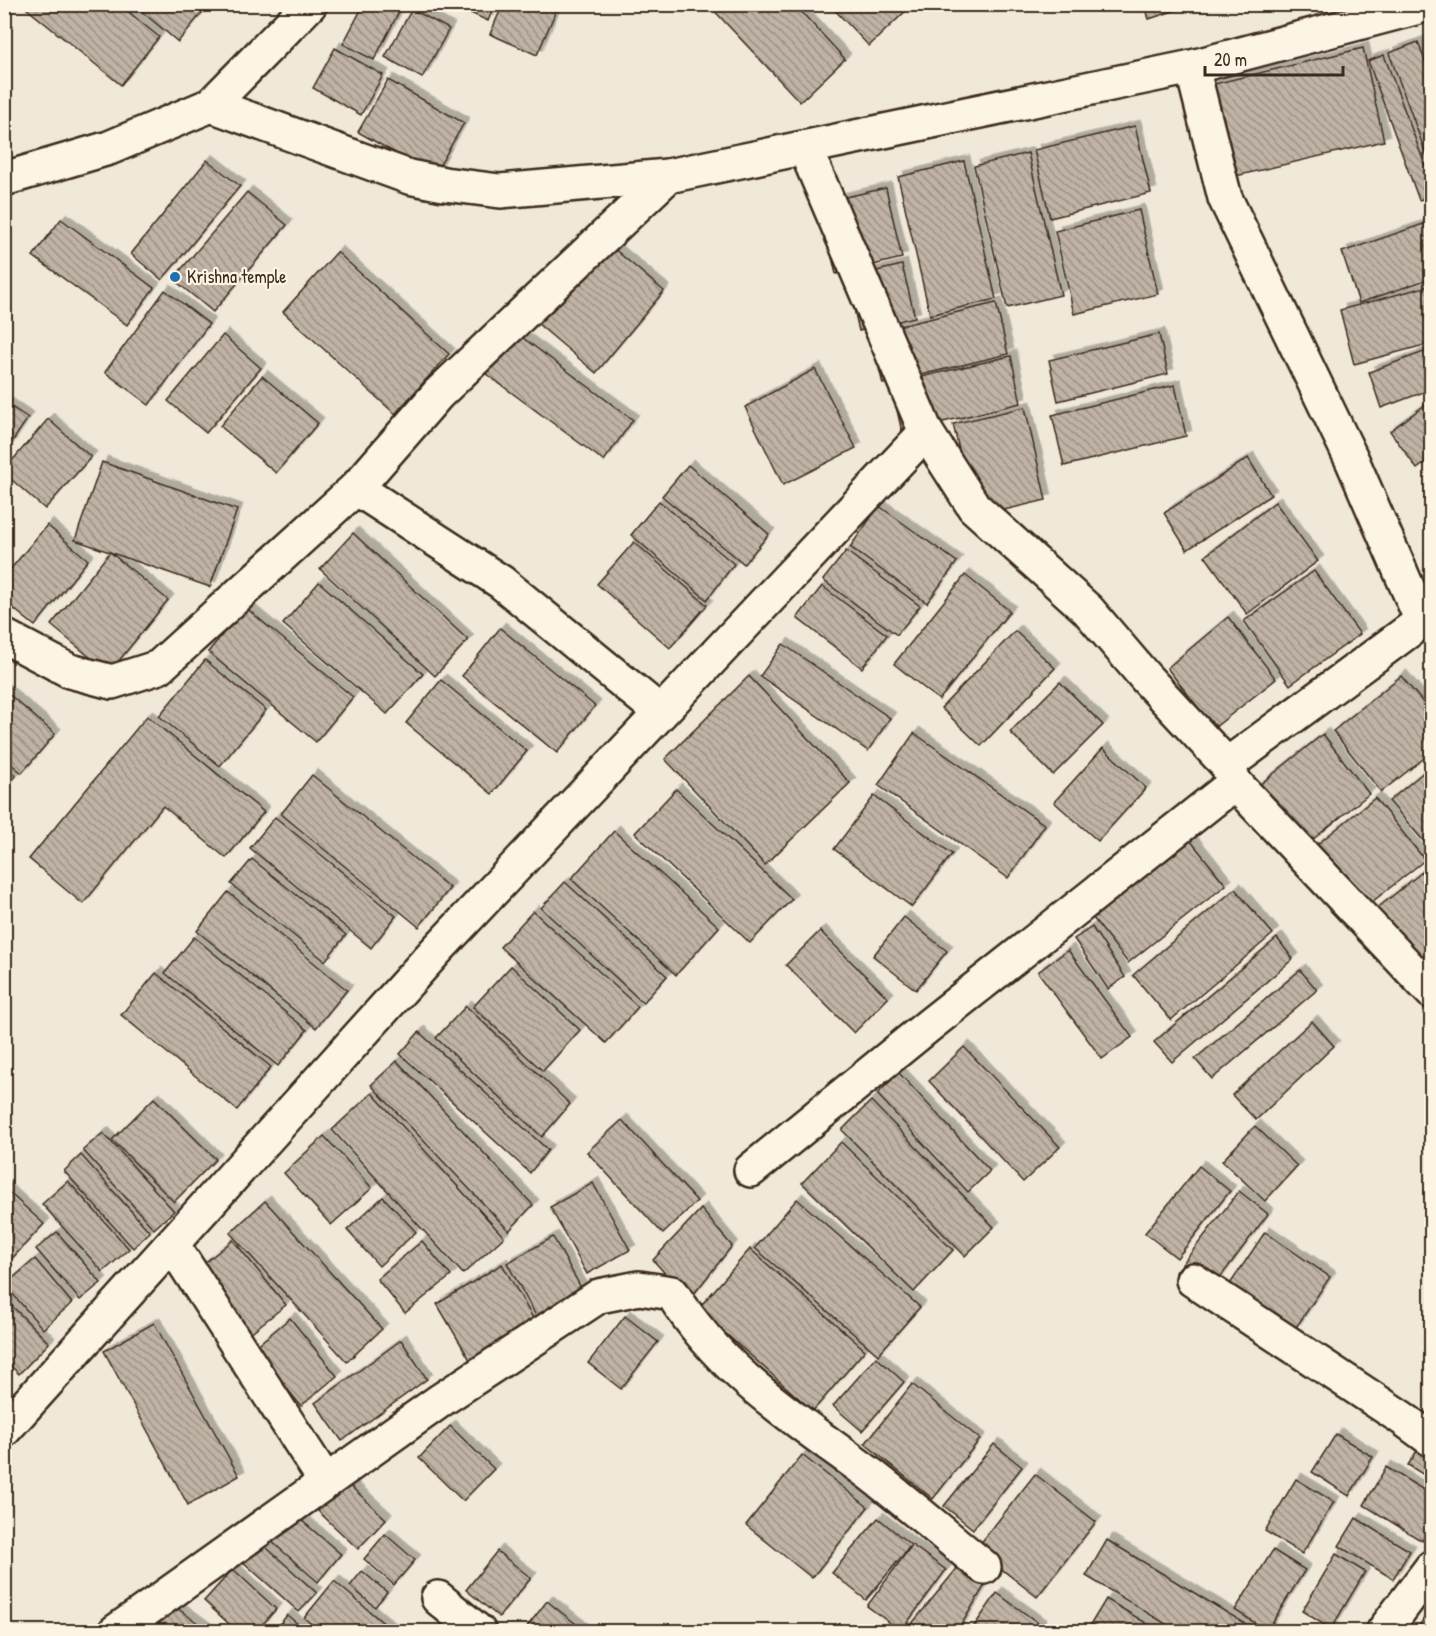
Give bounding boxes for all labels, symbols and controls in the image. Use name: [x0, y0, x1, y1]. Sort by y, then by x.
scale bar: [1205, 39, 1343, 77]
text: 20 m: [1214, 47, 1247, 72]
place label: Krishna temple: [187, 264, 286, 289]
marker: Krishna temple: [168, 270, 182, 284]

